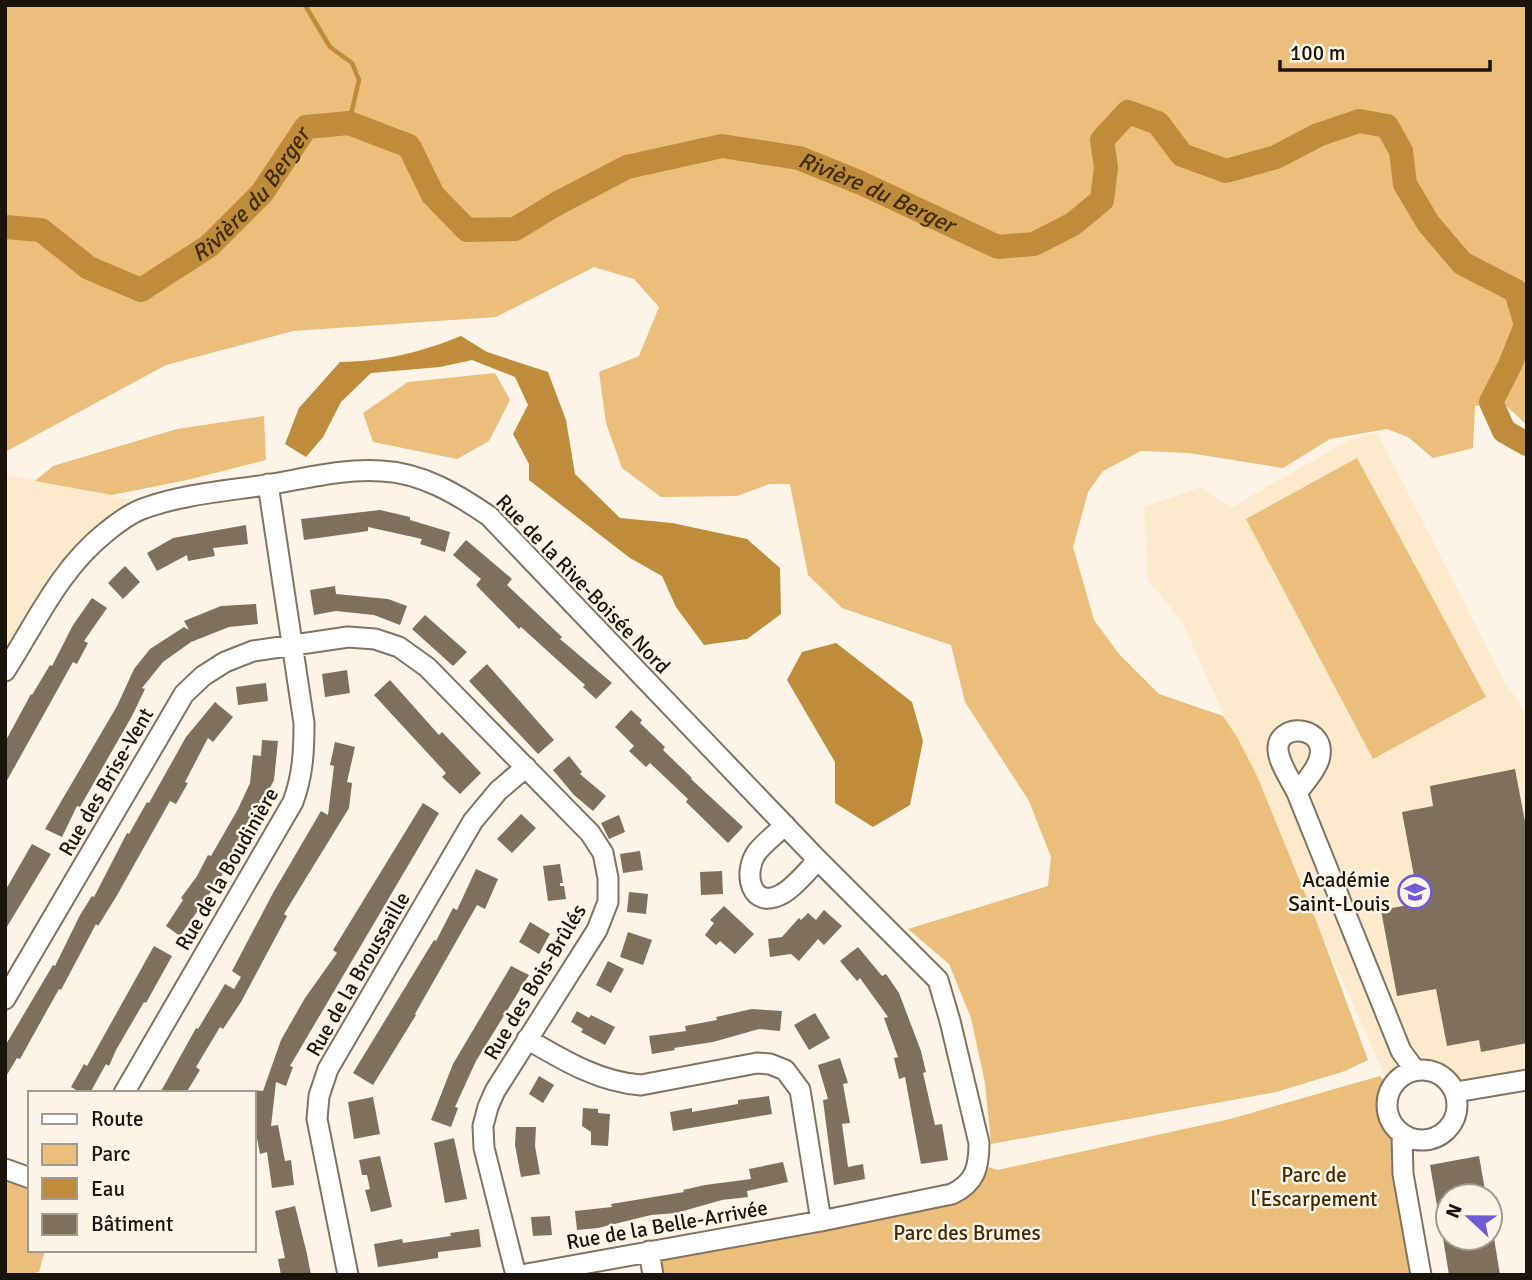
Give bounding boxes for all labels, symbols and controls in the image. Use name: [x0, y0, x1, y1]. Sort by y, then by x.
scale bar: [1280, 28, 1490, 72]
text: 100 m: [1290, 40, 1345, 66]
water label: Rivière du Berger: [186, 120, 318, 268]
water label: Rivière du Berger: [794, 145, 963, 241]
street label: Rue de la Rive-Boisée Nord: [490, 489, 676, 679]
street label: Rue des Brise-Vent: [53, 703, 159, 861]
street label: Rue de la Boudinière: [170, 783, 284, 955]
place label: Académie Saint-Louis: [1288, 867, 1390, 917]
school or university icon: Académie Saint-Louis: [1396, 873, 1434, 911]
street label: Rue de la Broussaille: [300, 887, 416, 1061]
street label: Rue des Bois-Brûlés: [478, 899, 592, 1065]
legend: [28, 1091, 256, 1252]
text: Route: [91, 1106, 143, 1132]
text: Parc: [91, 1141, 130, 1167]
park label: Parc de l'Escarpement: [1251, 1162, 1377, 1212]
text: Eau: [91, 1176, 125, 1202]
north arrow: [1434, 1182, 1504, 1252]
street label: Rue de la Belle-Arrivée: [564, 1194, 770, 1256]
text: N: [1441, 1200, 1468, 1222]
text: Bâtiment: [91, 1211, 173, 1237]
park label: Parc des Brumes: [893, 1220, 1041, 1246]

